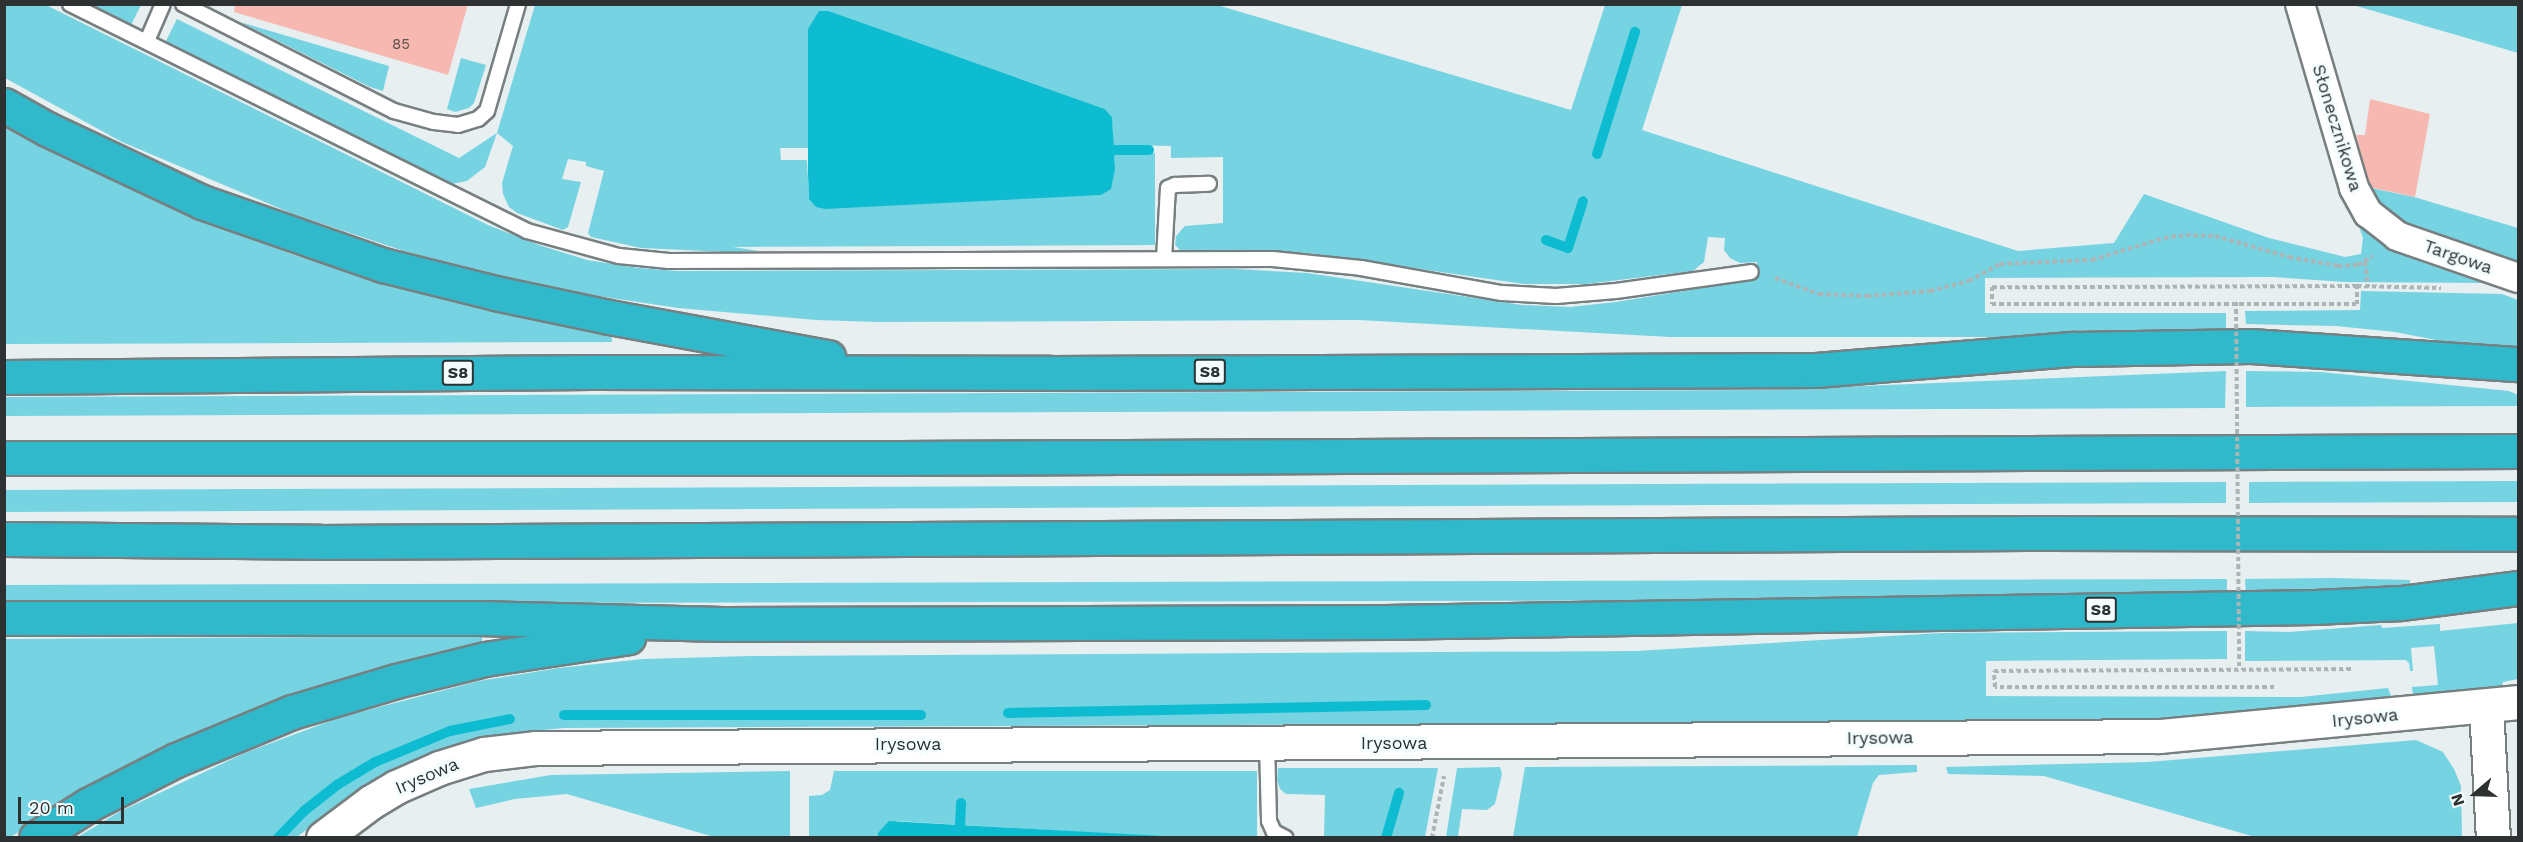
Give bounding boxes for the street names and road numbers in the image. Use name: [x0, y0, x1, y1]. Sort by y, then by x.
street label: Słonecznikowa: [2307, 62, 2367, 194]
street label: Targowa: [2421, 235, 2495, 279]
road number: S8: [1194, 359, 1226, 385]
road number: S8: [442, 360, 474, 386]
road number: S8: [2084, 597, 2118, 623]
street label: Irysowa: [2331, 704, 2399, 732]
street label: Irysowa: [1846, 727, 1914, 749]
street label: Irysowa: [1361, 732, 1427, 754]
street label: Irysowa: [875, 733, 941, 755]
street label: Irysowa: [392, 753, 462, 799]

